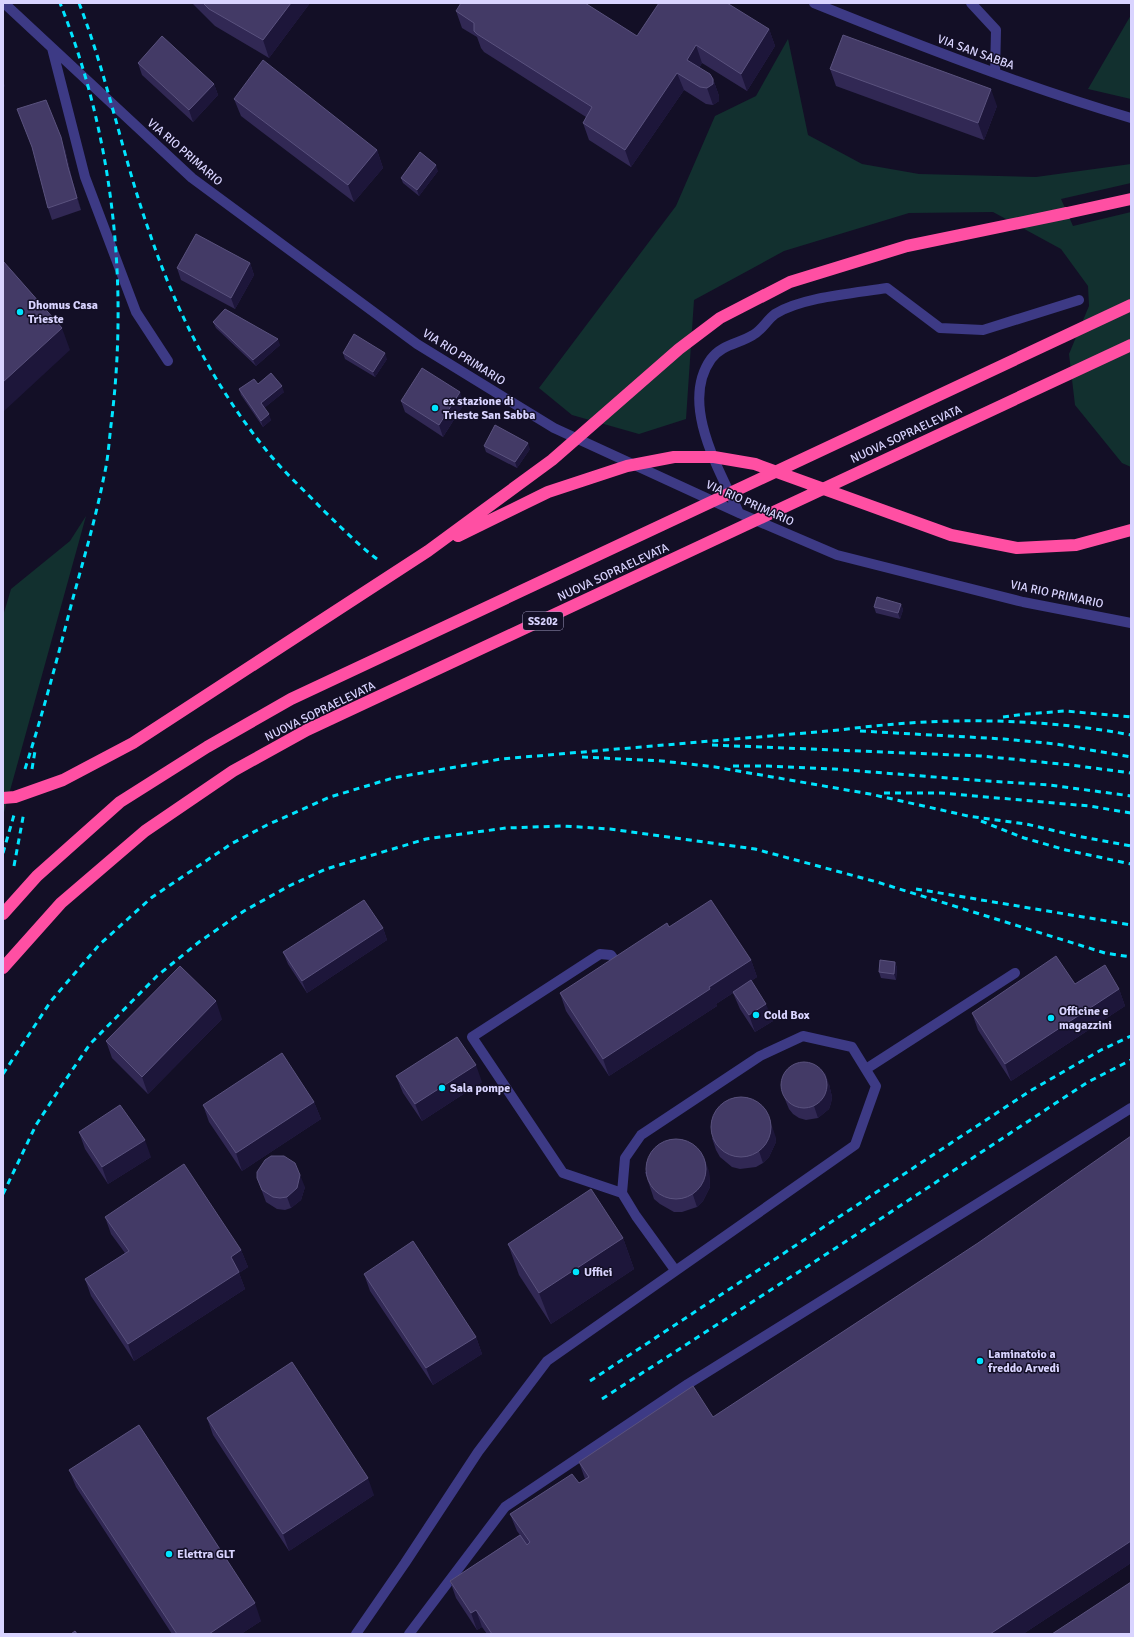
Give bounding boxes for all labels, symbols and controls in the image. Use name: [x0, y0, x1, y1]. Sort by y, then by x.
street label: VIA SAN SABBA: [935, 32, 1017, 74]
street label: VIA RIO PRIMARIO: [144, 116, 225, 189]
place label: Dhomus Casa Trieste: [28, 298, 98, 327]
marker: Dhomus Casa Trieste: [15, 307, 25, 317]
street label: VIA RIO PRIMARIO: [420, 326, 508, 389]
place label: ex stazione di Trieste San Sabba: [443, 394, 535, 423]
street label: NUOVA SOPRAELEVATA: [848, 402, 965, 467]
marker: ex stazione di Trieste San Sabba: [430, 403, 440, 413]
street label: VIA RIO PRIMARIO: [703, 477, 796, 530]
street label: NUOVA SOPRAELEVATA: [555, 540, 672, 605]
street label: VIA RIO PRIMARIO: [1009, 577, 1105, 612]
road number: SS202: [523, 612, 563, 630]
street label: NUOVA SOPRAELEVATA: [263, 678, 379, 745]
place label: Officine e magazzini: [1059, 1004, 1112, 1033]
place label: Cold Box: [764, 1008, 810, 1023]
marker: Cold Box: [751, 1010, 761, 1020]
marker: Officine e magazzini: [1046, 1013, 1056, 1023]
place label: Sala pompe: [450, 1081, 510, 1096]
marker: Sala pompe: [437, 1083, 447, 1093]
place label: Uffici: [584, 1265, 612, 1280]
marker: Uffici: [571, 1267, 581, 1277]
place label: Laminatoio a freddo Arvedi: [987, 1347, 1060, 1376]
marker: Laminatoio a freddo Arvedi: [975, 1356, 985, 1366]
place label: Elettra GLT: [177, 1547, 236, 1562]
marker: Elettra GLT: [164, 1549, 174, 1559]

